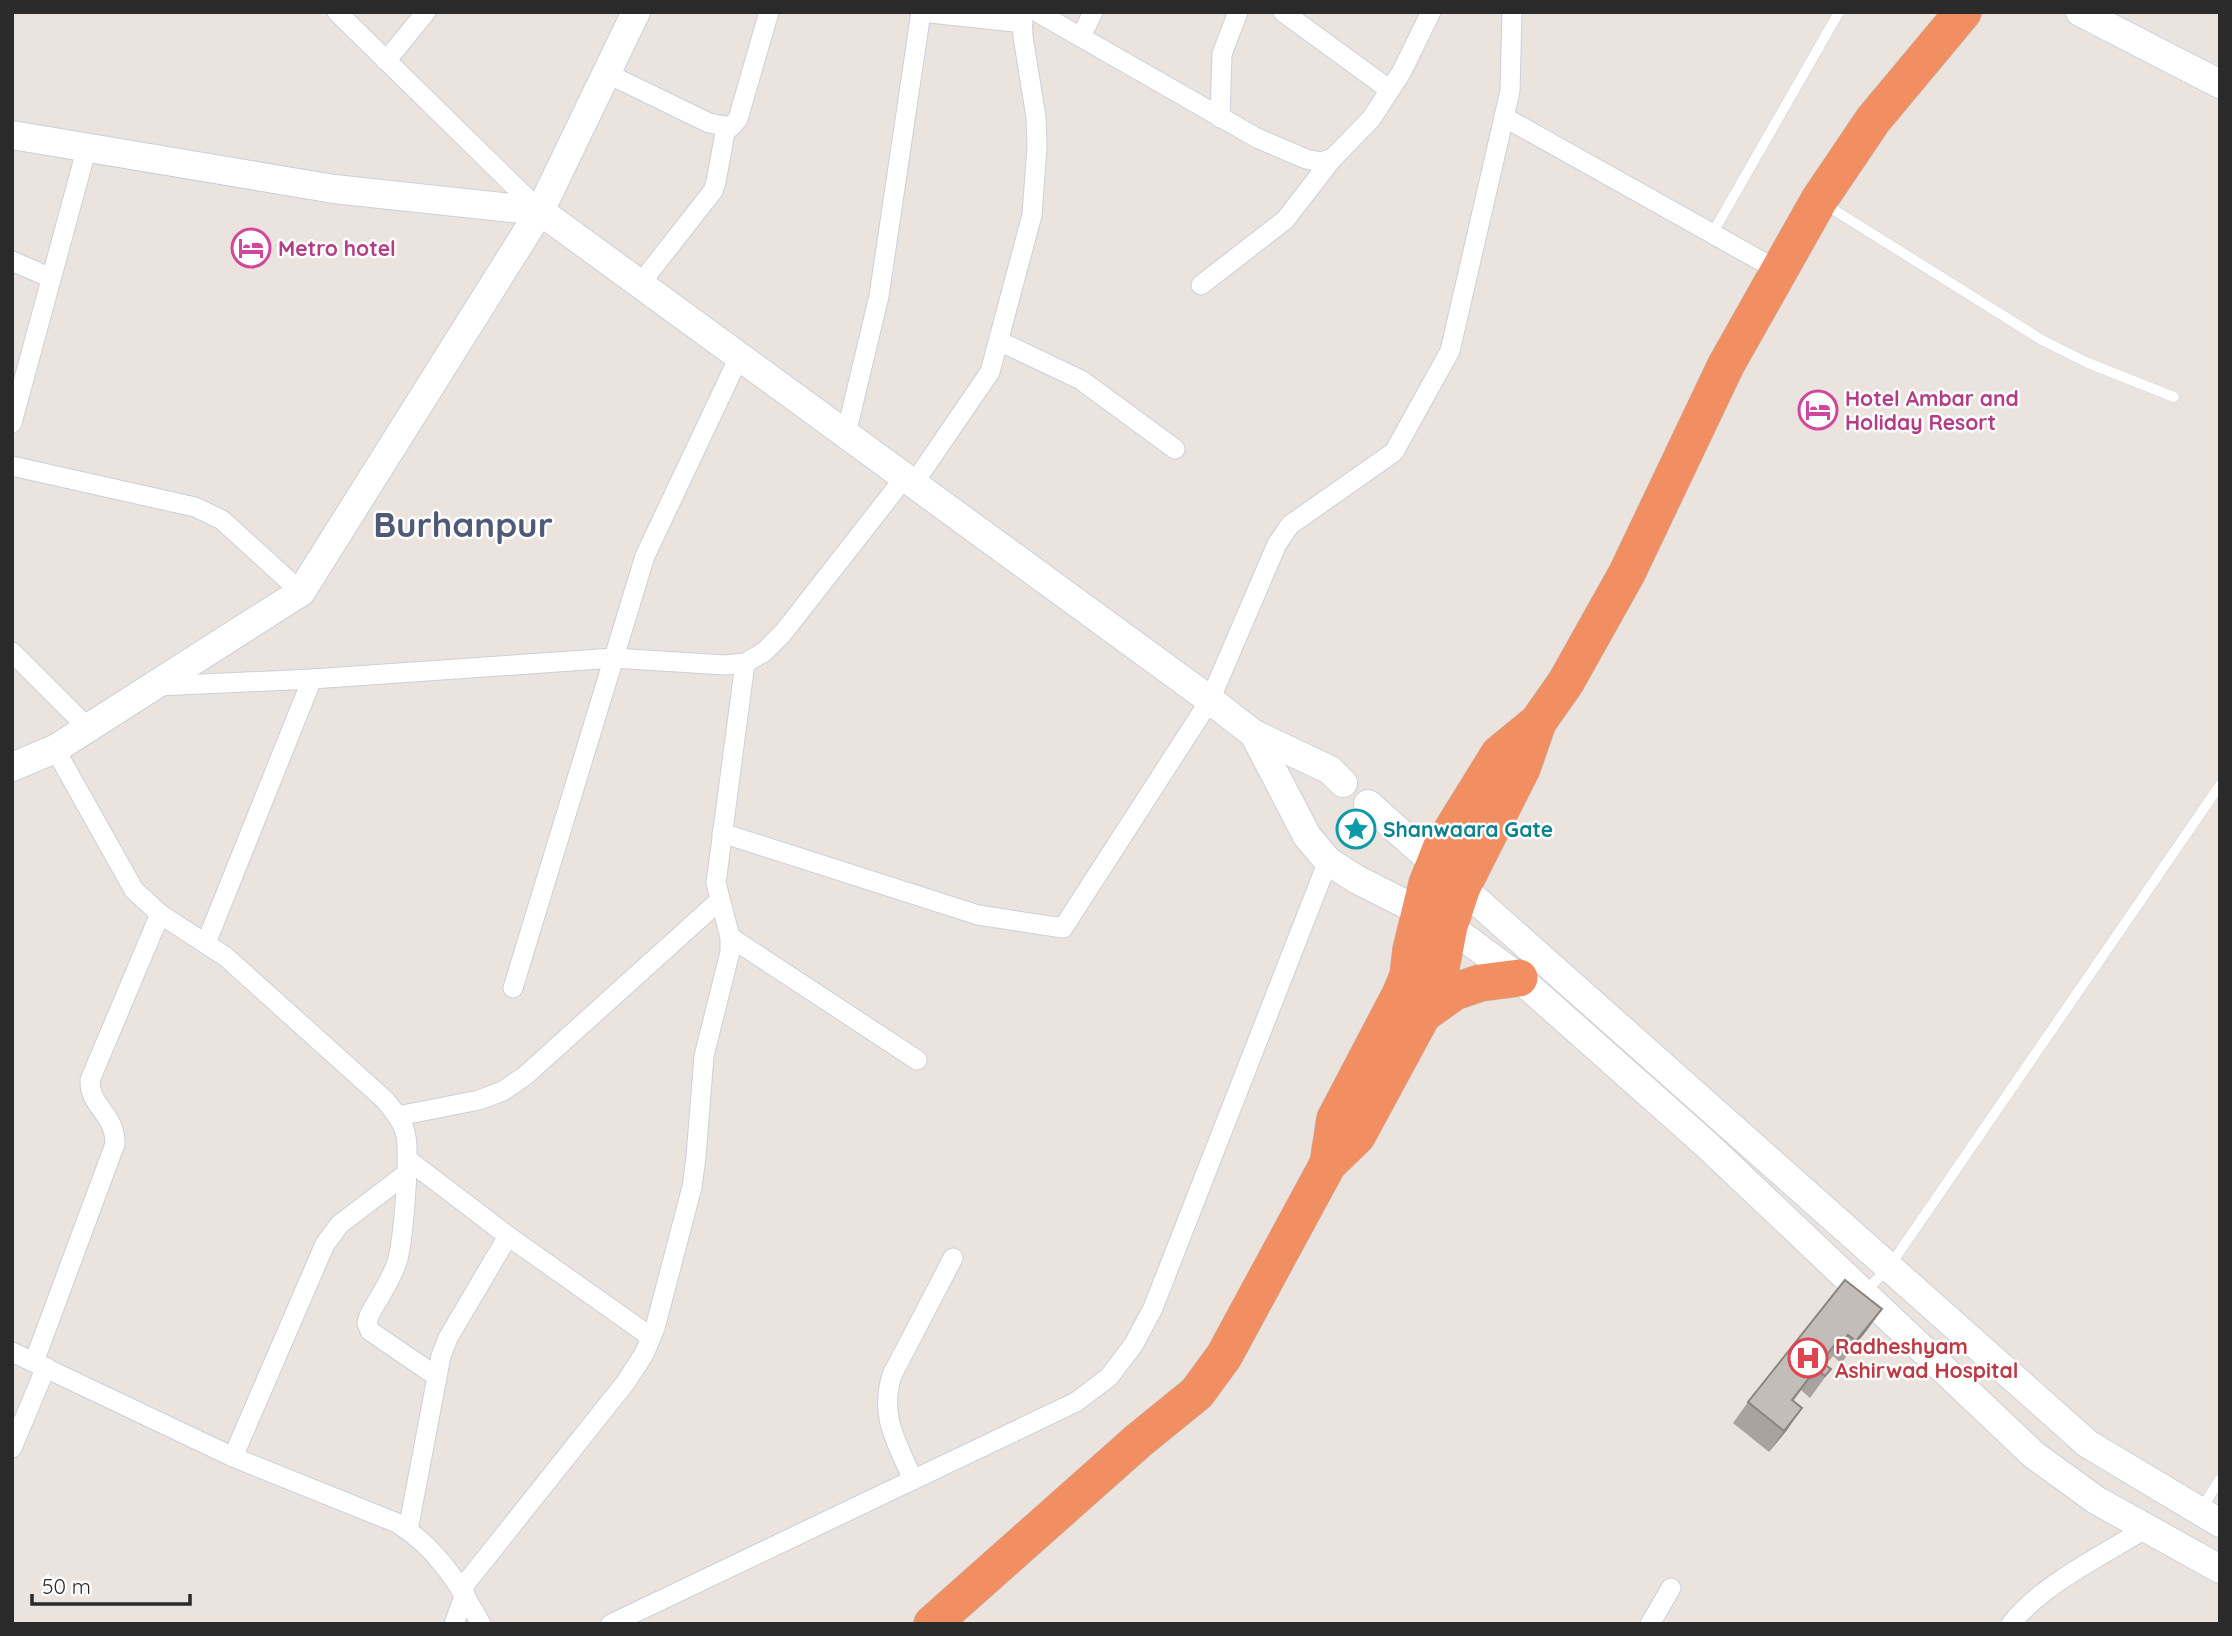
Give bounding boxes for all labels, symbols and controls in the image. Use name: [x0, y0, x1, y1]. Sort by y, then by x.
hotel icon: Metro hotel: [230, 227, 272, 269]
place label: Metro hotel: [278, 235, 396, 261]
place label: Hotel Ambar and Holiday Resort: [1845, 385, 2019, 435]
hotel icon: Hotel Ambar and Holiday Resort: [1797, 389, 1839, 431]
district label: Burhanpur: [373, 502, 553, 546]
place icon: Shanwaara Gate: [1335, 808, 1377, 850]
place label: Shanwaara Gate: [1383, 816, 1553, 842]
place label: Radheshyam Ashirwad Hospital: [1835, 1333, 2018, 1383]
hospital icon: Radheshyam Ashirwad Hospital: [1787, 1337, 1829, 1379]
scale bar: [32, 1562, 189, 1606]
text: 50 m: [42, 1573, 91, 1599]

